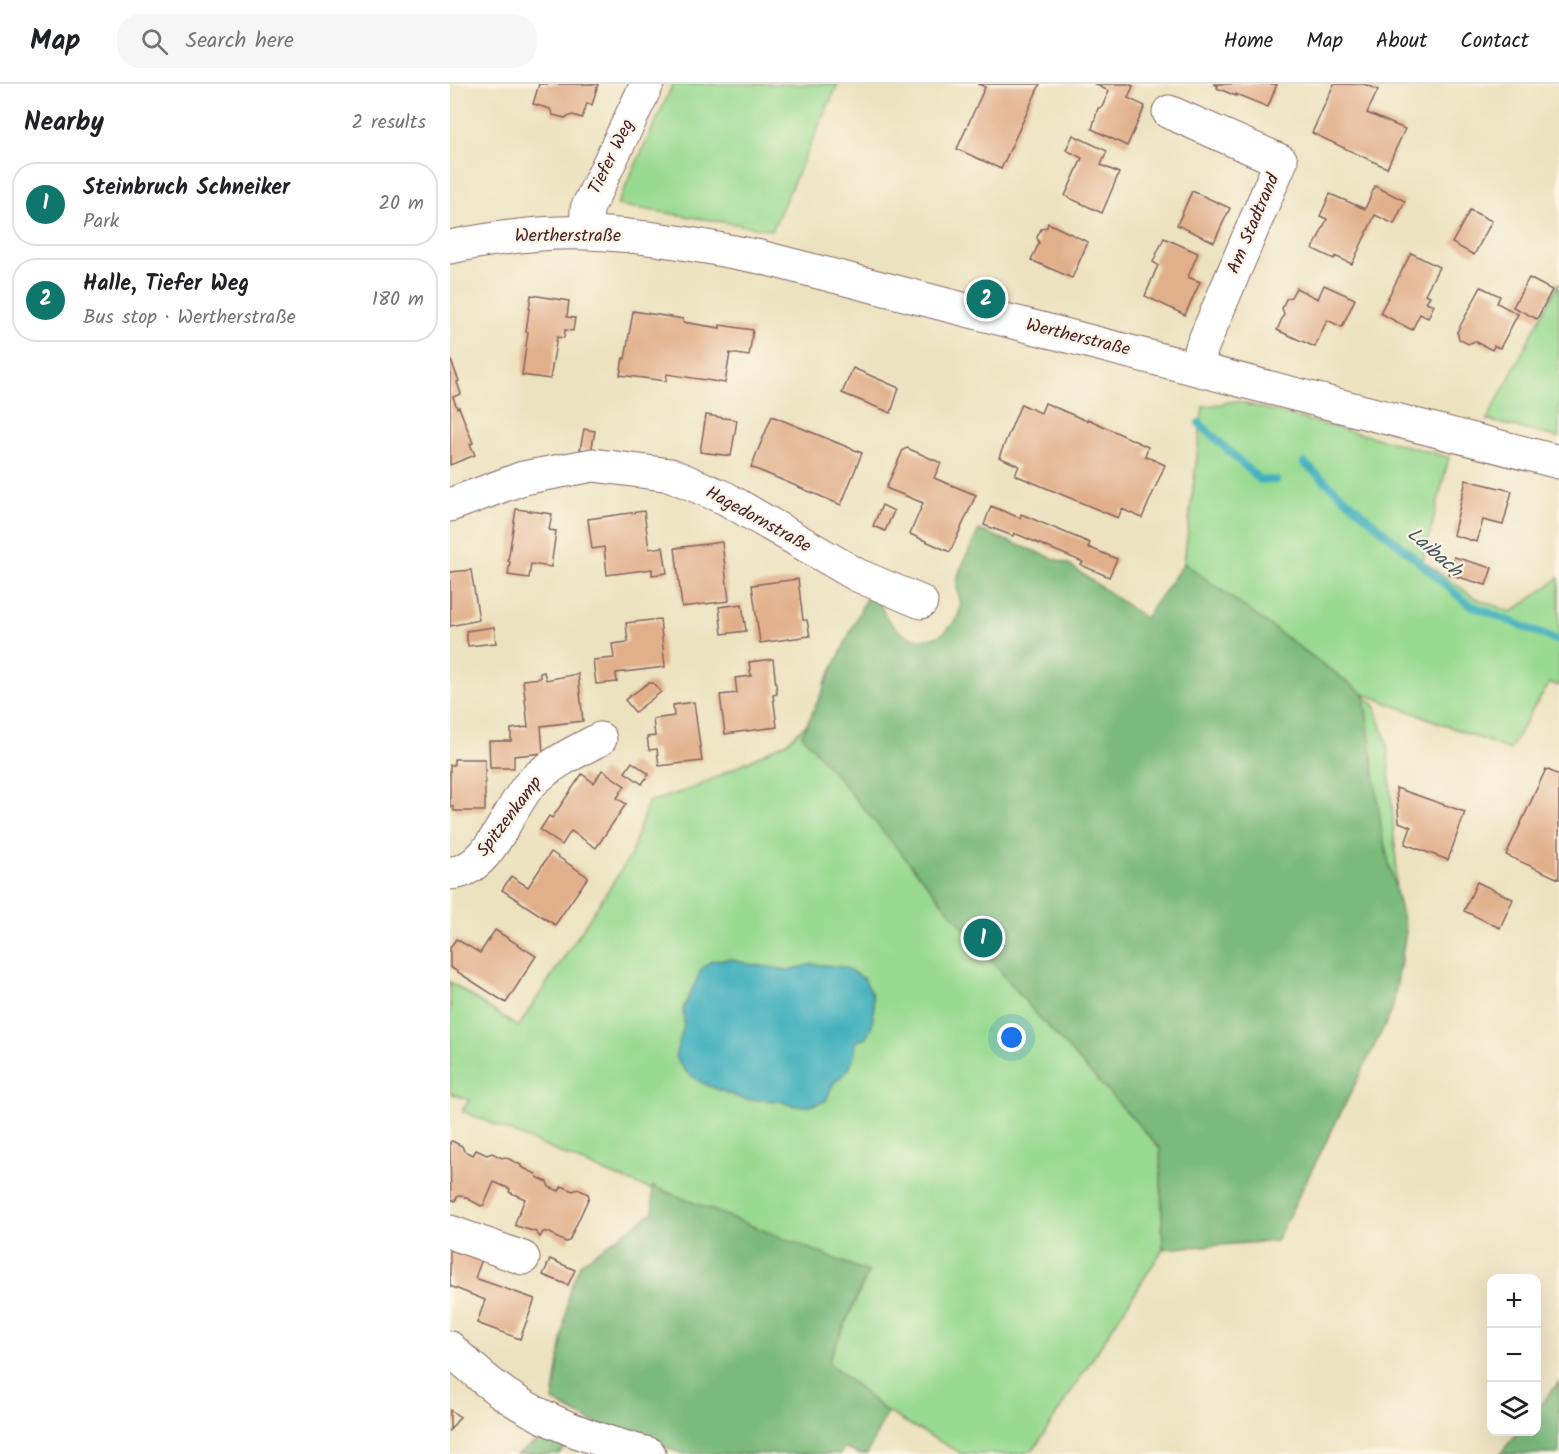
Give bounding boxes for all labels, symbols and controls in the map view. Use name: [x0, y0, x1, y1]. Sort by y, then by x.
search box: [117, 14, 537, 68]
text: Map: [30, 19, 81, 64]
text: Search here: [186, 24, 294, 59]
icon: search: [138, 25, 171, 58]
text: Home: [1224, 25, 1273, 58]
text: Map: [1306, 25, 1343, 58]
text: About: [1376, 25, 1427, 58]
text: Contact: [1460, 25, 1529, 58]
text: Nearby: [24, 102, 104, 144]
text: 2 results: [351, 107, 426, 139]
street label: Tiefer Weg: [581, 114, 643, 200]
street label: Am Stadtrand: [1220, 168, 1289, 279]
text: Steinbruch Schneiker: [83, 171, 290, 206]
text: 1: [42, 188, 49, 220]
text: 20 m: [378, 188, 424, 220]
text: Park: [83, 206, 119, 238]
street label: Wertherstraße: [515, 222, 621, 251]
text: Halle, Tiefer Weg: [83, 267, 249, 302]
pin: 2: [966, 276, 1006, 322]
text: 2: [40, 284, 51, 316]
text: 180 m: [372, 284, 424, 316]
text: Bus stop · Wertherstraße: [83, 302, 296, 334]
street label: Wertherstraße: [1023, 311, 1133, 365]
street label: Hagedornstraße: [700, 479, 816, 561]
water label: Laibach: [1399, 520, 1471, 588]
street label: Spitzenkamp: [470, 770, 550, 864]
pin: 1: [964, 916, 1002, 960]
your location: [997, 1023, 1026, 1052]
map controls: [1487, 1274, 1541, 1436]
button: +: [1487, 1274, 1541, 1328]
button: −: [1487, 1328, 1541, 1382]
button: layers: [1487, 1382, 1541, 1436]

